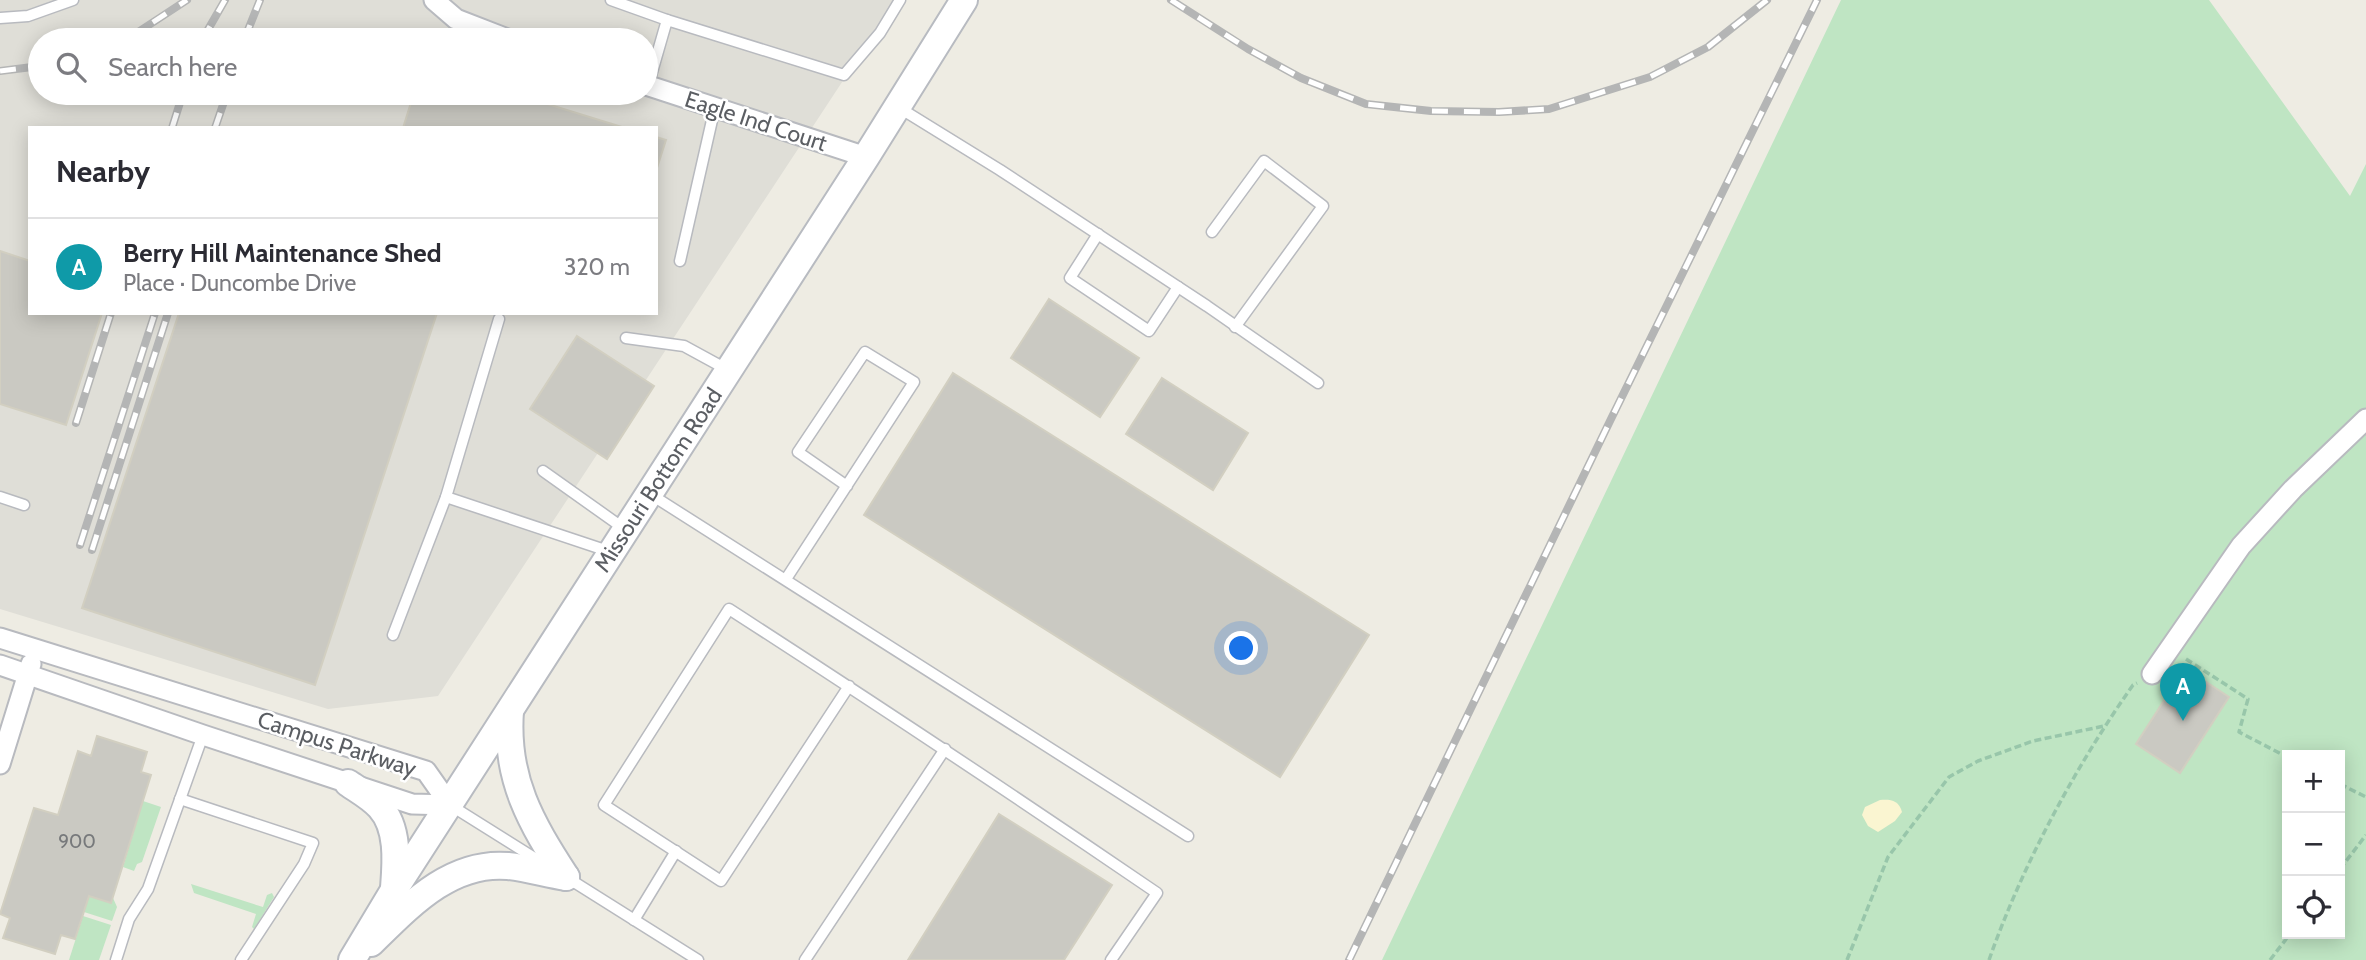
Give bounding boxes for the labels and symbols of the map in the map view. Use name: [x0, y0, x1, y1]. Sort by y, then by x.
street label: Eagle Ind Court: [682, 85, 831, 157]
street label: Missouri Bottom Road: [588, 383, 728, 577]
your location: [1224, 631, 1258, 665]
pin: A: [2160, 663, 2206, 721]
street label: Campus Parkway: [254, 705, 420, 783]
house number: 900: [58, 830, 96, 853]

